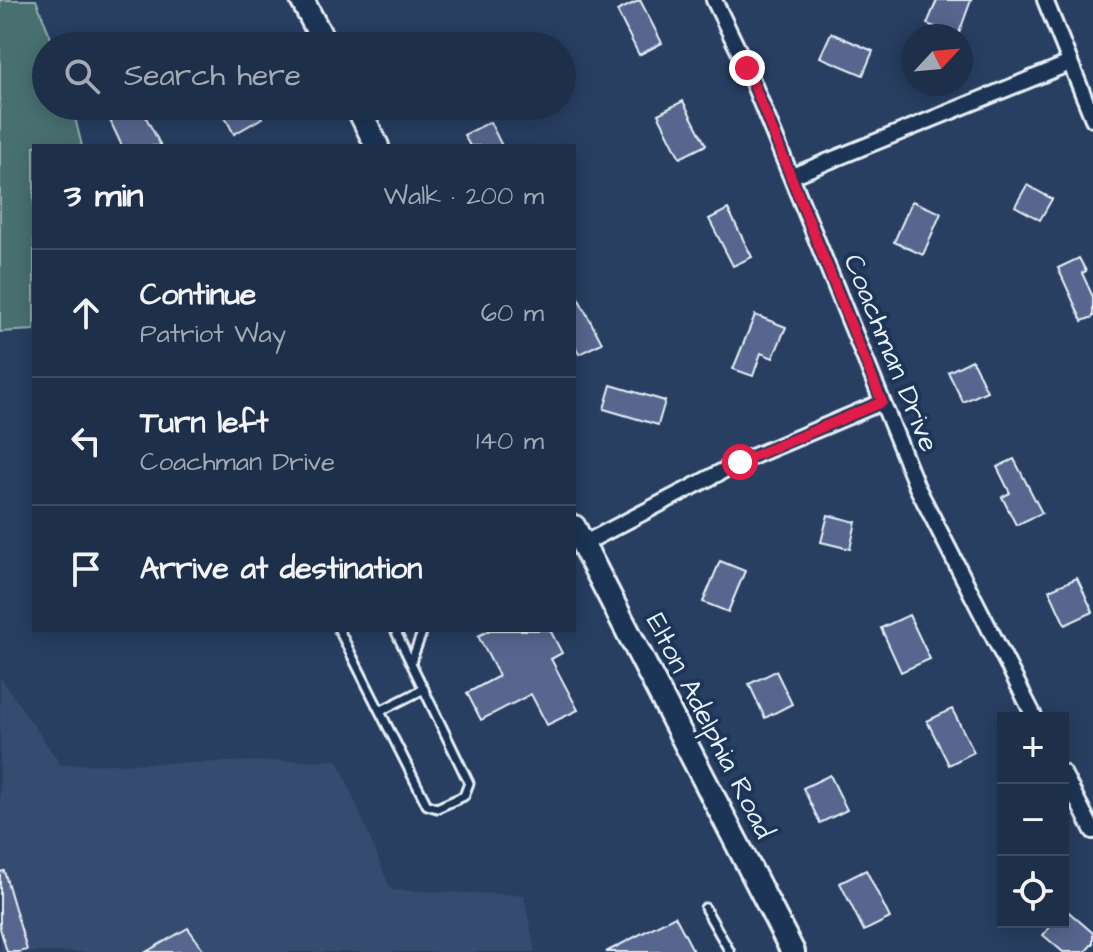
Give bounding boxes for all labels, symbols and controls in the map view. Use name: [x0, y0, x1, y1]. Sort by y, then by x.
north arrow: [901, 24, 973, 96]
search box: [32, 32, 576, 120]
route end: [729, 50, 765, 86]
icon: search: [60, 54, 104, 98]
text: Search here: [124, 55, 301, 97]
text: 3 min: [64, 172, 144, 220]
text: Walk · 200 m: [383, 178, 544, 214]
street label: Coachman Drive: [834, 248, 948, 458]
text: Continue: [140, 274, 256, 316]
icon: ahead: [64, 291, 108, 335]
text: 60 m: [481, 295, 544, 331]
text: Patriot Way: [140, 316, 286, 352]
text: Turn left: [140, 402, 268, 444]
icon: left: [64, 419, 108, 463]
text: 140 m: [476, 423, 544, 459]
text: Coachman Drive: [140, 444, 335, 480]
route start: [722, 444, 758, 480]
icon: arrive: [64, 547, 108, 591]
text: Arrive at destination: [140, 548, 422, 590]
street label: Elton Adelphia Road: [636, 606, 784, 846]
map controls: [997, 712, 1069, 928]
button: +: [997, 712, 1069, 784]
button: −: [997, 784, 1069, 856]
button: locate: [997, 856, 1069, 928]

